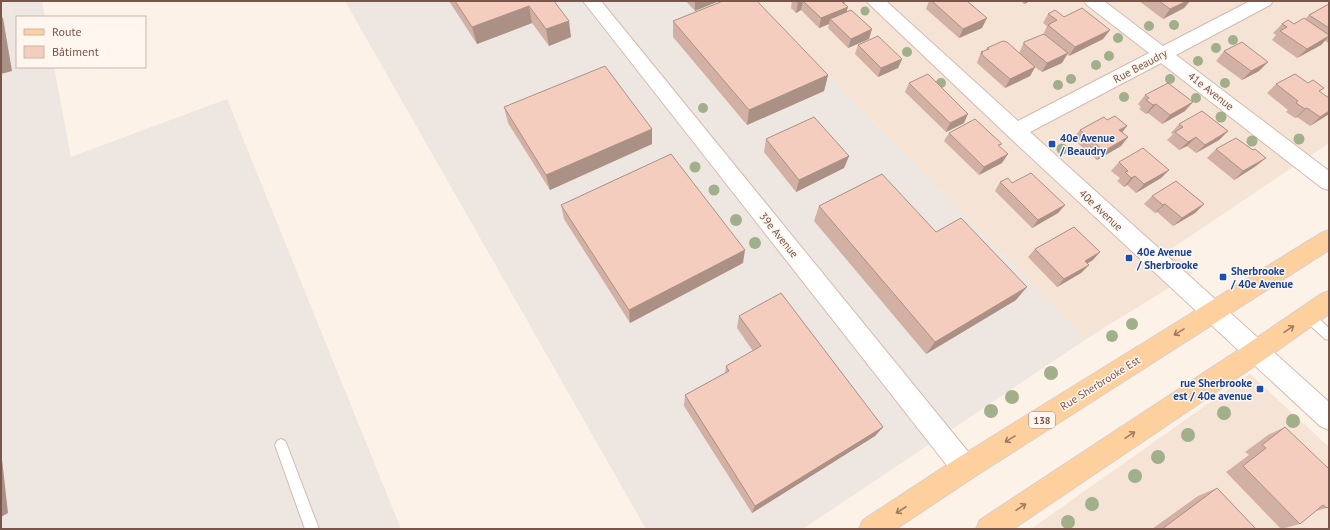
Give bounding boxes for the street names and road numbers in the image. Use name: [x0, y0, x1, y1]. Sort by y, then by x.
street label: Rue Beaudry: [1111, 46, 1170, 86]
street label: 41e Avenue: [1185, 69, 1237, 114]
street label: 40e Avenue: [1076, 186, 1126, 234]
street label: 39e Avenue: [756, 209, 802, 261]
street label: Rue Sherbrooke Est: [1058, 353, 1143, 413]
road number: 138: [1029, 412, 1055, 428]

